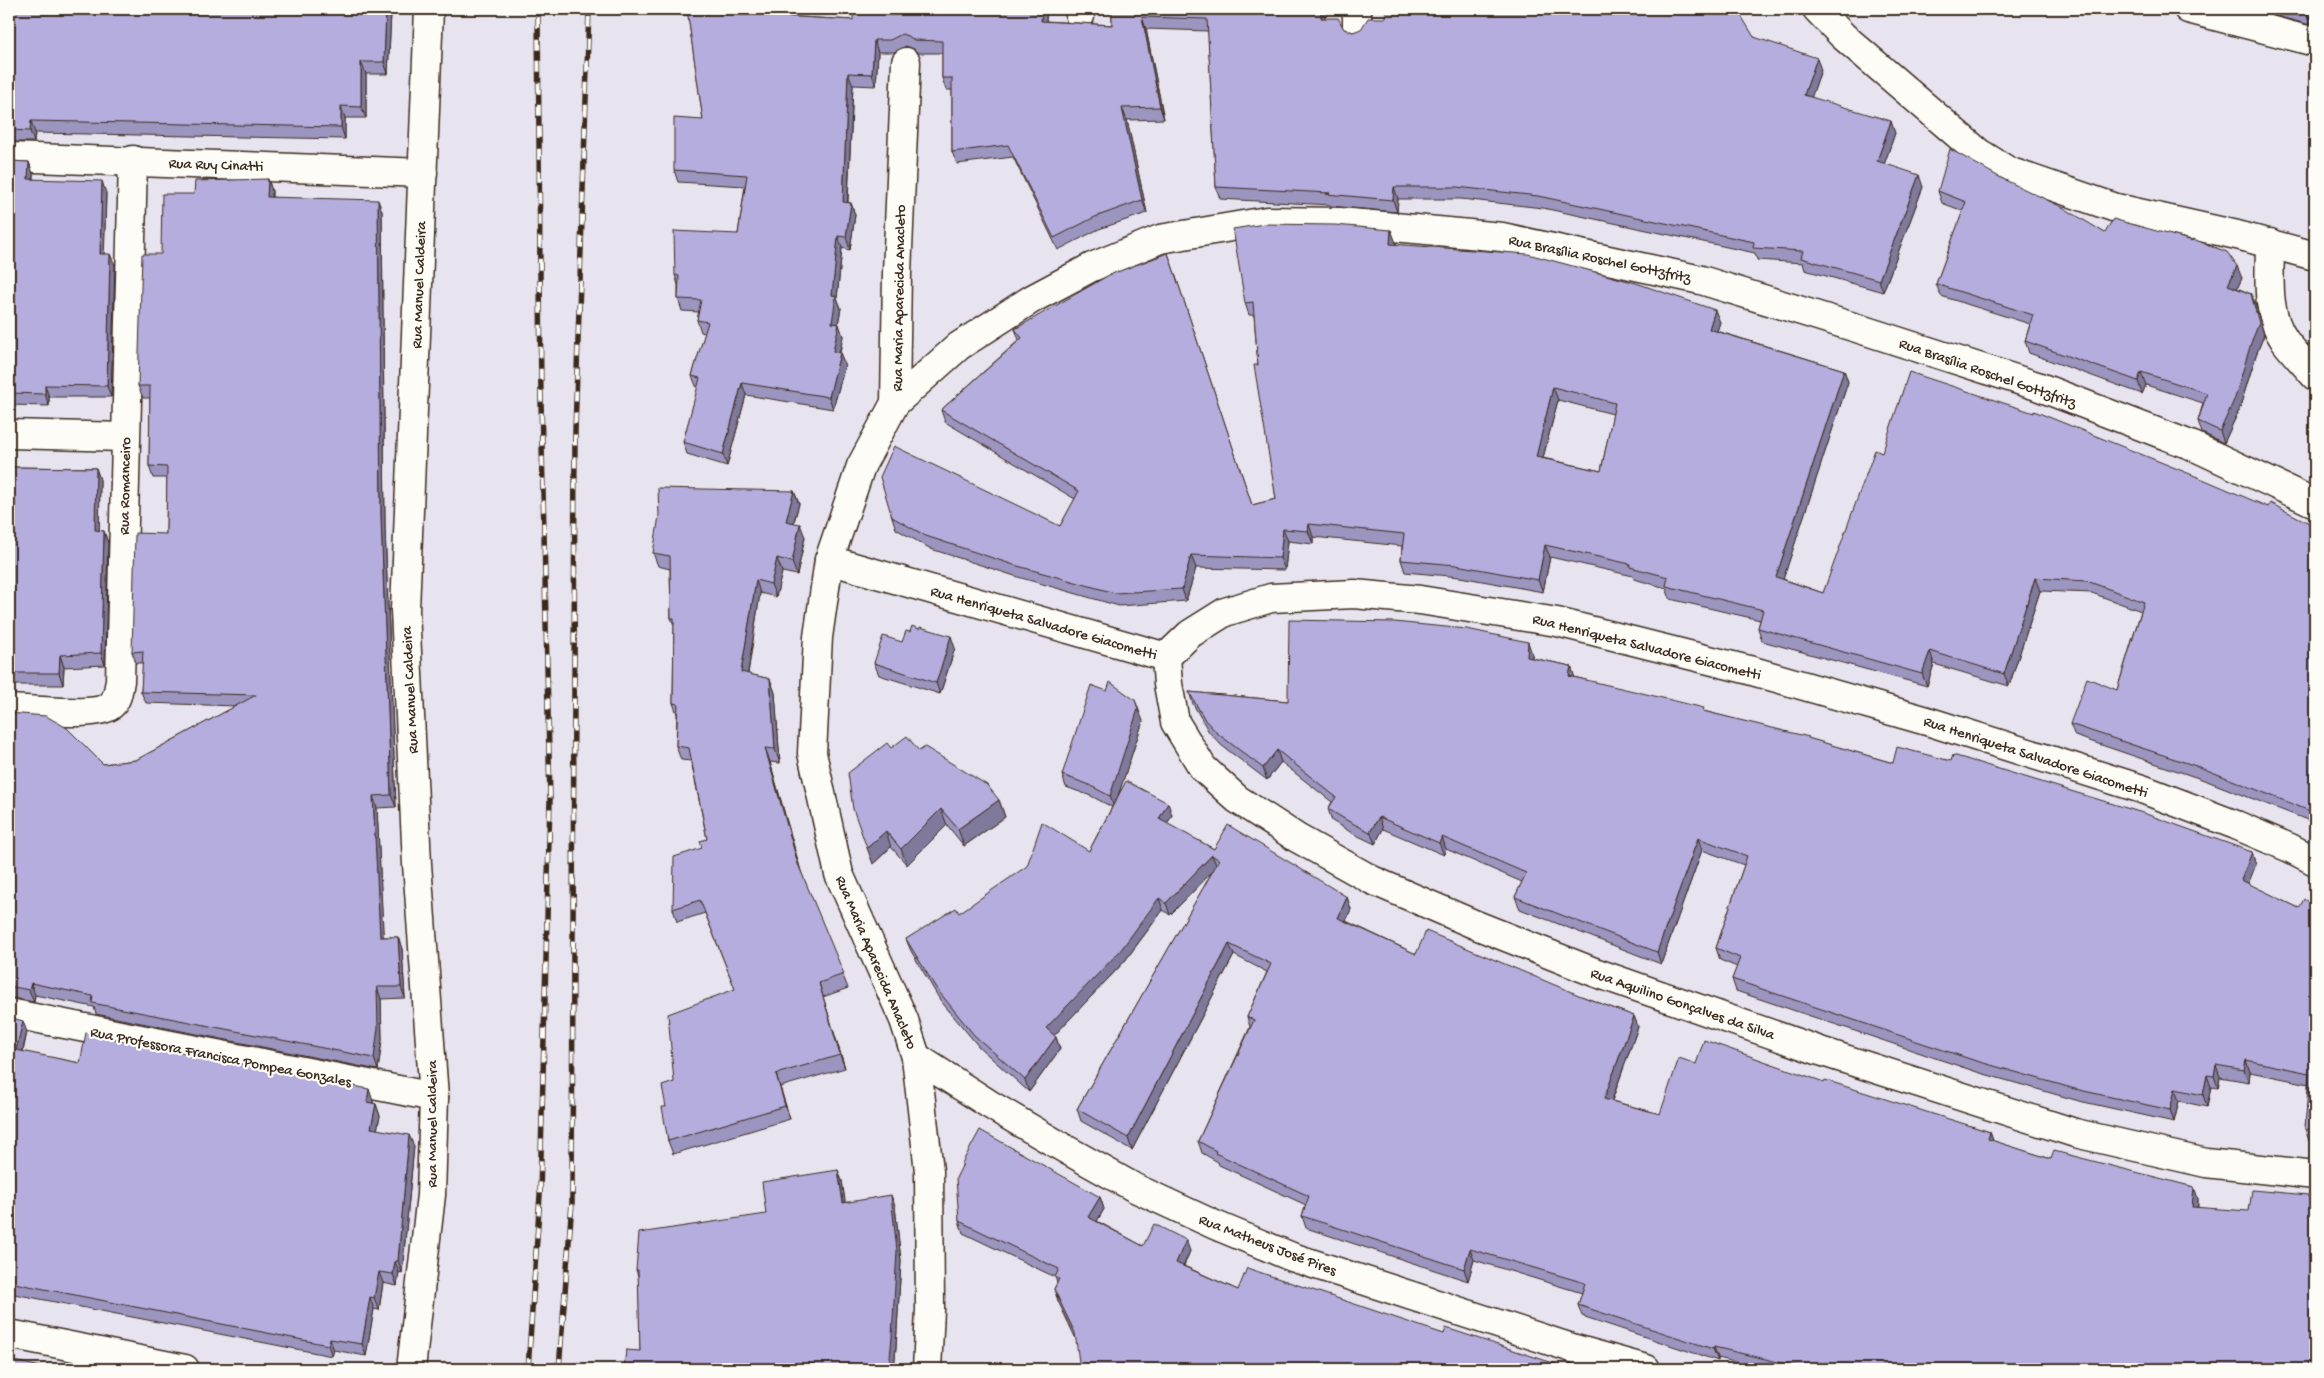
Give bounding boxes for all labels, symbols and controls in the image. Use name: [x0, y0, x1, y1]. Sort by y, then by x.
street label: Rua Ruy Cinatti: [168, 155, 264, 177]
street label: Rua Maria Aparecida Anacleto: [889, 204, 911, 392]
street label: Rua Manuel Caldeira: [409, 220, 431, 349]
street label: Rua Brasília Roschel Gottzfritz: [1507, 232, 1693, 288]
street label: Rua Brasília Roschel Gottzfritz: [1896, 335, 2079, 413]
street label: Rua Romanceiro: [116, 437, 136, 535]
street label: Rua Henriqueta Salvadore Giacometti: [928, 583, 1159, 665]
street label: Rua Henriqueta Salvadore Giacometti: [1530, 611, 1763, 685]
street label: Rua Manuel Caldeira: [399, 625, 423, 754]
street label: Rua Henriqueta Salvadore Giacometti: [1921, 713, 2150, 803]
street label: Rua Maria Aparecida Anacleto: [830, 873, 920, 1053]
street label: Rua Aquilino Gonçalves da Silva: [1588, 965, 1777, 1045]
street label: Rua Professora Francisca Pompea Gonzales: [89, 1024, 353, 1092]
street label: Rua Manuel Caldeira: [424, 1060, 442, 1188]
street label: Rua Matheus José Pires: [1196, 1211, 1339, 1281]

